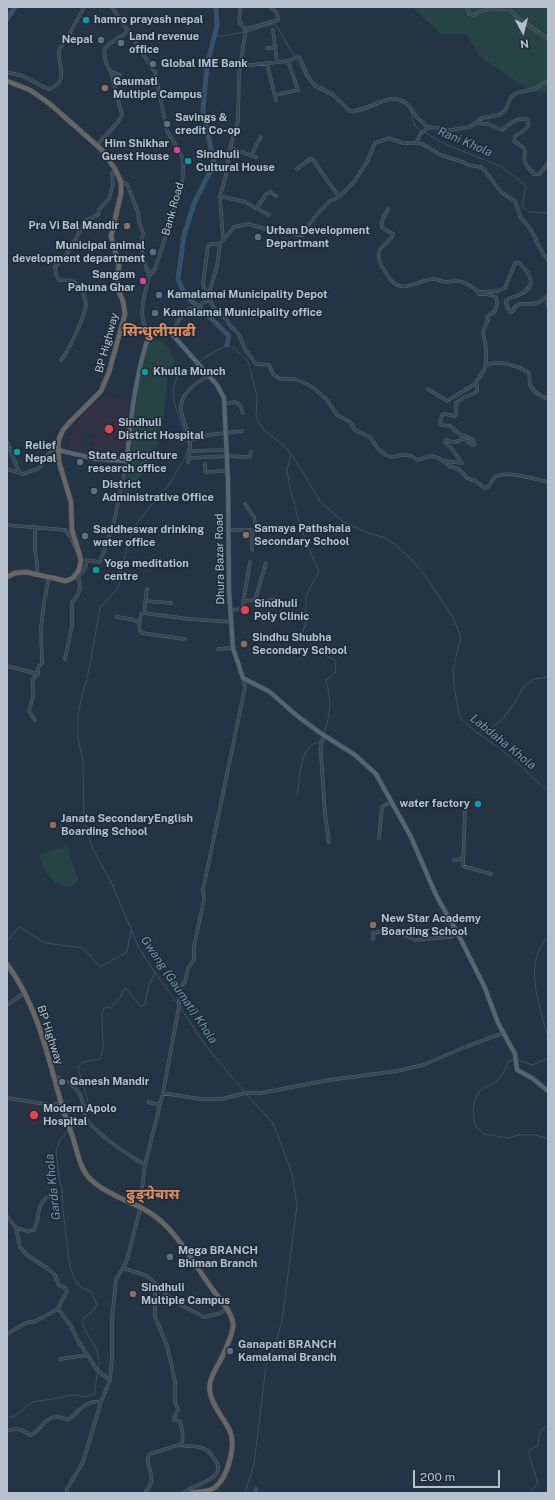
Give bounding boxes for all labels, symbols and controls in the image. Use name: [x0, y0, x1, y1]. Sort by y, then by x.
north arrow: [503, 12, 543, 52]
place label: hamro prayash nepal: [94, 13, 203, 27]
marker: hamro prayash nepal: [81, 15, 91, 25]
place label: Land revenue office: [129, 30, 199, 56]
place label: Nepal: [62, 33, 93, 47]
marker: Nepal: [96, 35, 106, 45]
text: N: [519, 37, 529, 50]
marker: Land revenue office: [116, 38, 126, 48]
place label: Global IME Bank: [161, 57, 248, 71]
marker: Global IME Bank: [148, 59, 158, 69]
place label: Gaumati Multiple Campus: [113, 75, 202, 101]
marker: Gaumati Multiple Campus: [100, 83, 110, 93]
place label: Savings & credit Co-op: [175, 111, 240, 137]
marker: Savings & credit Co-op: [162, 119, 172, 129]
water label: Rani Khola: [436, 124, 494, 160]
place label: Him Shikhar Guest House: [102, 137, 169, 163]
marker: Him Shikhar Guest House: [172, 145, 182, 155]
place label: Sindhuli Cultural House: [196, 148, 275, 174]
marker: Sindhuli Cultural House: [183, 156, 193, 166]
street label: Bank Road: [159, 181, 187, 237]
place label: Pra Vi Bal Mandir: [29, 219, 119, 233]
marker: Pra Vi Bal Mandir: [122, 221, 132, 231]
place label: Urban Development Departmant: [266, 224, 370, 250]
marker: Urban Development Departmant: [253, 232, 263, 242]
place label: Municipal animal development department: [12, 239, 145, 265]
marker: Municipal animal development department: [148, 247, 158, 257]
place label: Sangam Pahuna Ghar: [68, 268, 135, 294]
marker: Sangam Pahuna Ghar: [138, 276, 148, 286]
place label: Kamalamai Municipality Depot: [167, 288, 328, 302]
marker: Kamalamai Municipality Depot: [154, 290, 164, 300]
place label: Kamalamai Municipality office: [163, 306, 322, 320]
marker: Kamalamai Municipality office: [150, 308, 160, 318]
street label: BP Highway: [93, 312, 121, 374]
district label: सिन्धुलीमाढी: [122, 322, 196, 340]
place label: Khulla Munch: [153, 365, 225, 379]
marker: Khulla Munch: [140, 367, 150, 377]
place label: Sindhuli District Hospital: [118, 416, 204, 442]
marker: Sindhuli District Hospital: [103, 423, 115, 435]
place label: Relief Nepal: [25, 439, 56, 465]
marker: Relief Nepal: [12, 447, 22, 457]
place label: State agriculture research office: [88, 449, 178, 475]
marker: State agriculture research office: [75, 457, 85, 467]
place label: District Administrative Office: [102, 478, 214, 504]
marker: District Administrative Office: [89, 486, 99, 496]
street label: Dhura Bazar Road: [213, 513, 227, 605]
place label: Samaya Pathshala Secondary School: [254, 522, 351, 548]
place label: Saddheswar drinking water office: [93, 523, 204, 549]
marker: Samaya Pathshala Secondary School: [241, 530, 251, 540]
marker: Saddheswar drinking water office: [80, 531, 90, 541]
place label: Yoga meditation centre: [104, 557, 189, 583]
marker: Yoga meditation centre: [91, 565, 101, 575]
place label: Sindhuli Poly Clinic: [254, 597, 309, 623]
marker: Sindhuli Poly Clinic: [239, 604, 251, 616]
place label: Sindhu Shubha Secondary School: [252, 631, 347, 657]
marker: Sindhu Shubha Secondary School: [239, 639, 249, 649]
water label: Labdaha Khola: [467, 711, 539, 773]
place label: water factory: [400, 797, 470, 811]
marker: water factory: [473, 799, 483, 809]
place label: Janata SecondaryEnglish Boarding School: [61, 812, 193, 838]
marker: Janata SecondaryEnglish Boarding School: [48, 820, 58, 830]
place label: New Star Academy Boarding School: [381, 912, 481, 938]
marker: New Star Academy Boarding School: [368, 920, 378, 930]
water label: Gwang (Gaumati) Khola: [138, 933, 220, 1047]
street label: BP Highway: [34, 1004, 66, 1066]
place label: Ganesh Mandir: [70, 1075, 149, 1089]
marker: Ganesh Mandir: [57, 1077, 67, 1087]
place label: Modern Apolo Hospital: [43, 1102, 116, 1128]
marker: Modern Apolo Hospital: [28, 1109, 40, 1121]
water label: Garda Khola: [42, 1153, 64, 1221]
district label: ढुङ्ग्रेबास: [126, 1185, 180, 1203]
place label: Mega BRANCH Bhiman Branch: [178, 1244, 258, 1270]
marker: Mega BRANCH Bhiman Branch: [165, 1252, 175, 1262]
place label: Sindhuli Multiple Campus: [141, 1281, 230, 1307]
marker: Sindhuli Multiple Campus: [128, 1289, 138, 1299]
place label: Ganapati BRANCH Kamalamai Branch: [238, 1338, 336, 1364]
marker: Ganapati BRANCH Kamalamai Branch: [225, 1346, 235, 1356]
scale bar: [415, 1462, 502, 1488]
text: 200 m: [420, 1470, 455, 1484]

